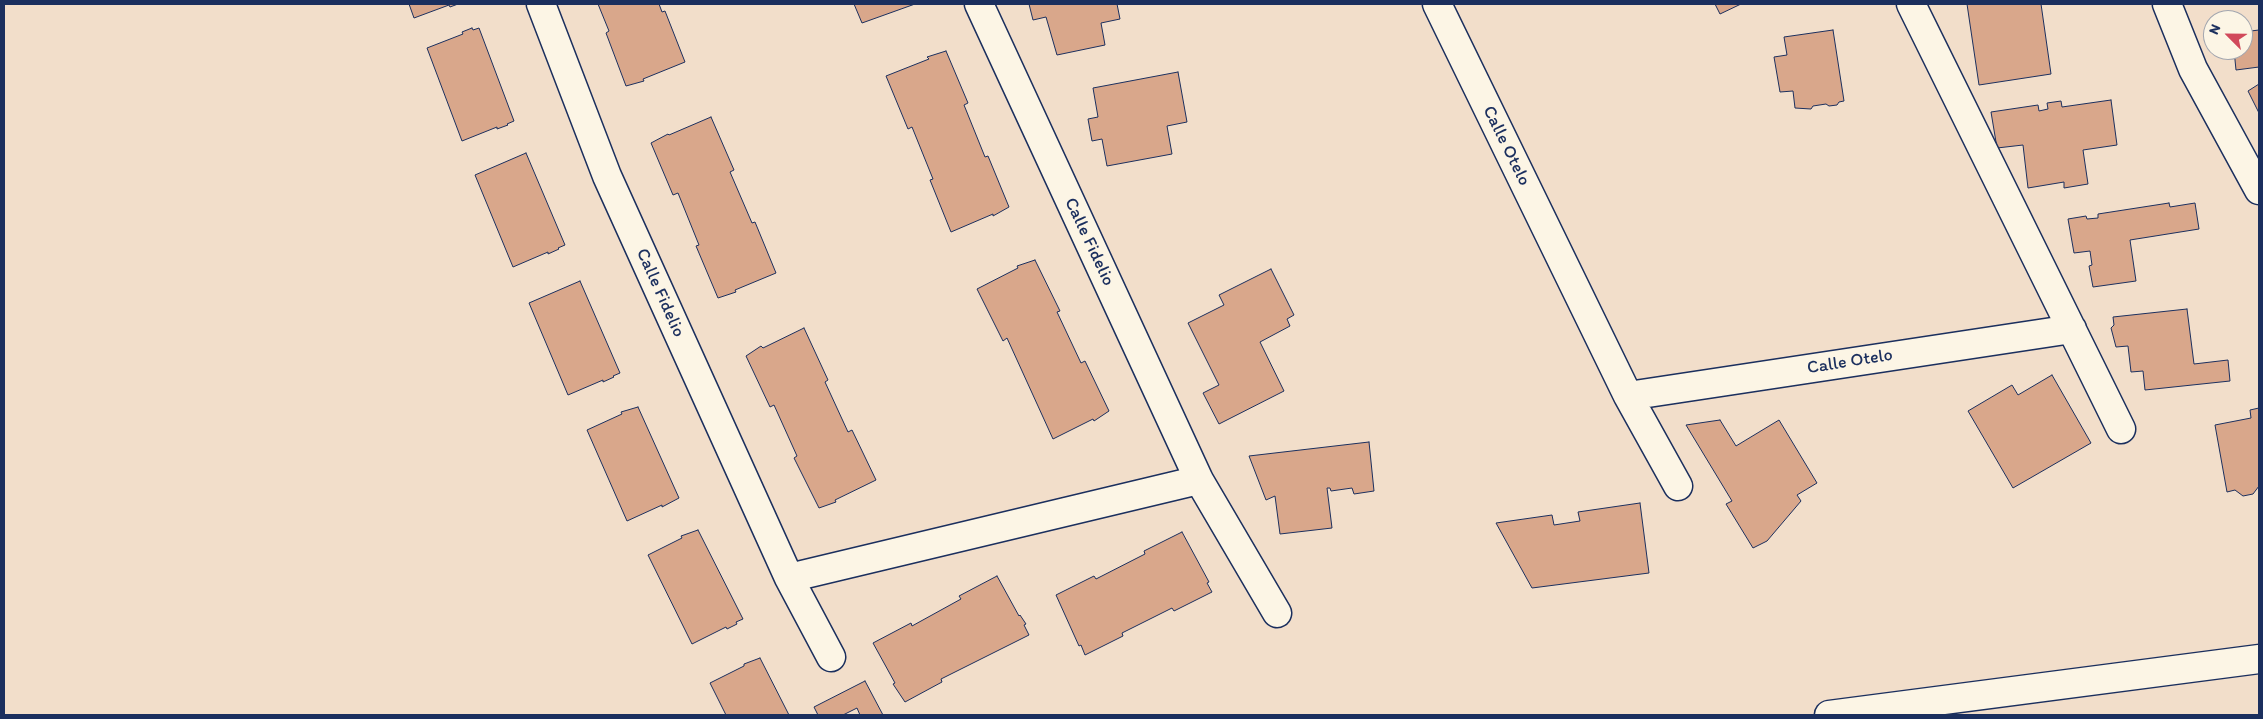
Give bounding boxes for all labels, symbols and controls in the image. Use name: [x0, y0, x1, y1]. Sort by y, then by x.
north arrow: [2203, 10, 2253, 60]
text: N: [2205, 22, 2224, 37]
street label: Calle Otelo: [1477, 102, 1535, 190]
street label: Calle Fidelio: [1059, 194, 1119, 290]
street label: Calle Fidelio: [631, 245, 689, 341]
street label: Calle Otelo: [1806, 345, 1894, 379]

